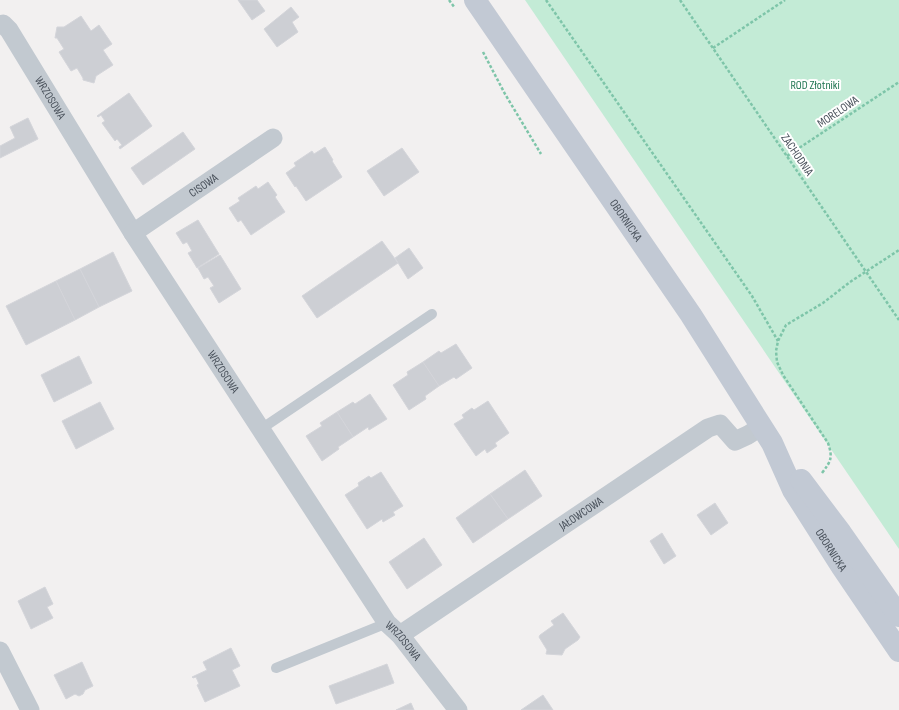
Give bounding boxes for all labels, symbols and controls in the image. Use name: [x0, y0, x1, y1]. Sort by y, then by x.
street label: WRZOSOWA: [32, 73, 70, 123]
park label: ROD Złotniki: [790, 78, 840, 93]
street label: MORELOWA: [815, 92, 862, 131]
street label: ZACHODNIA: [778, 131, 817, 180]
street label: CISOWA: [186, 170, 221, 200]
street label: OBORNICKA: [606, 196, 646, 245]
street label: WRZOSOWA: [204, 348, 243, 396]
street label: JAŁOWCOWA: [555, 493, 606, 534]
street label: OBORNICKA: [812, 526, 851, 575]
street label: WRZOSOWA: [382, 618, 425, 664]

